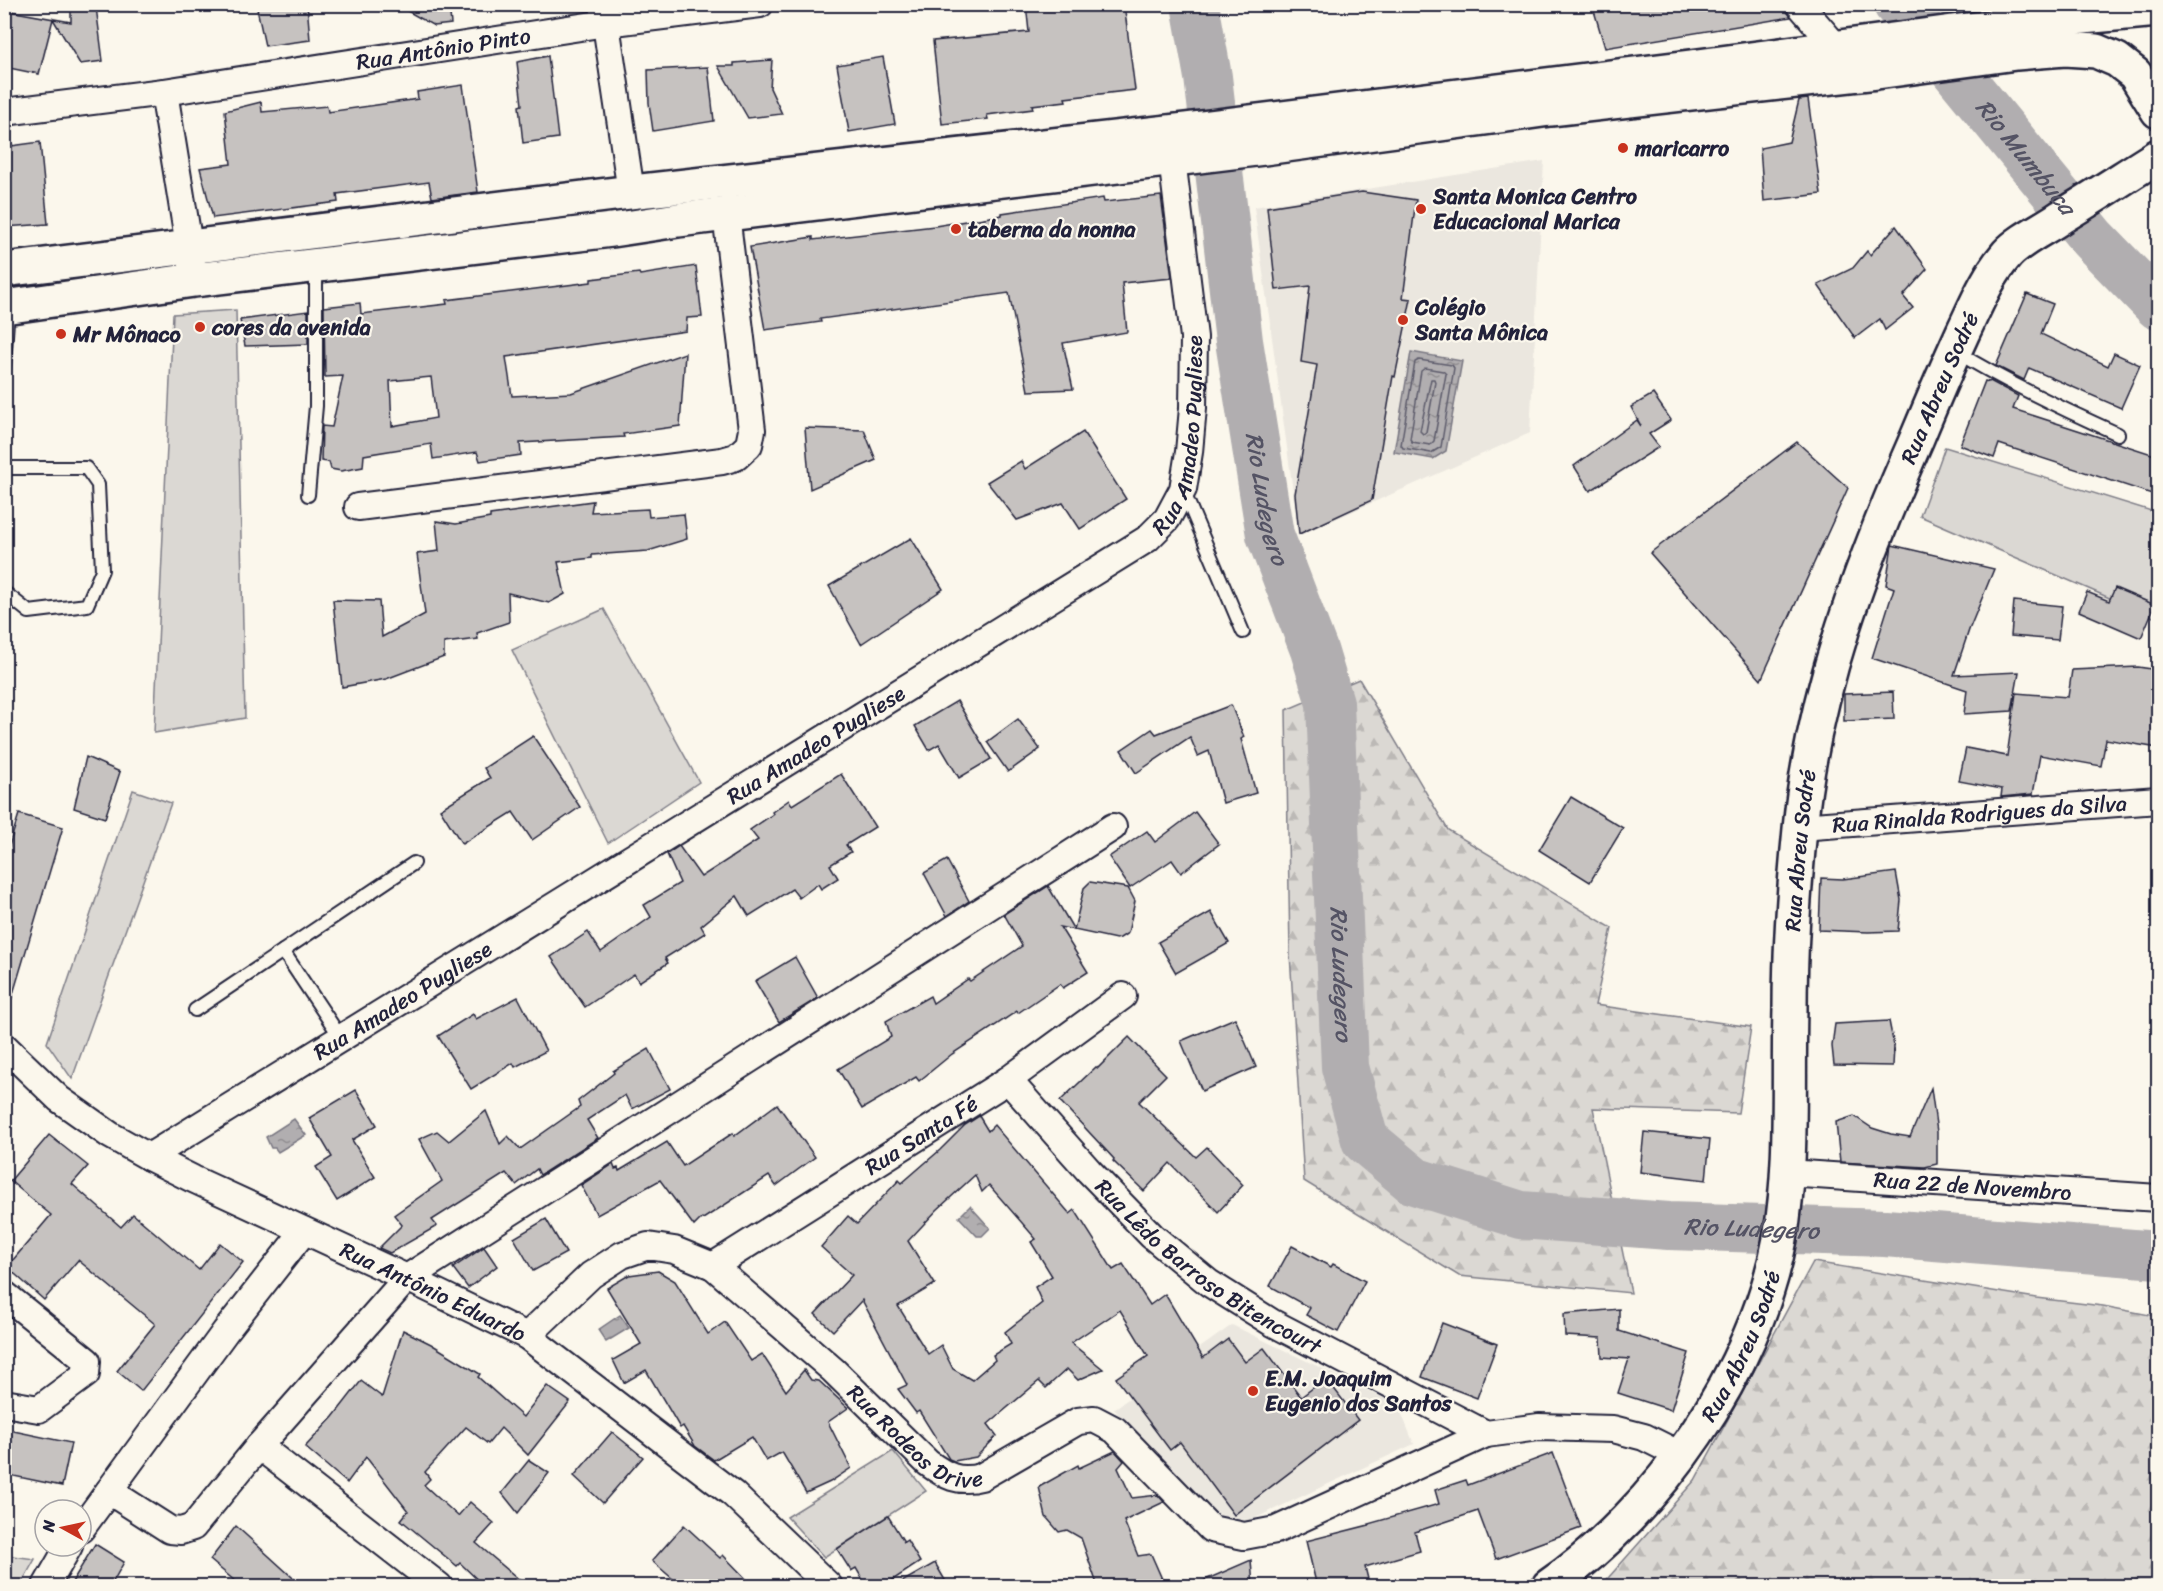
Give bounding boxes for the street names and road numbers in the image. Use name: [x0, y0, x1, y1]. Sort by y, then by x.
street label: Rua Antônio Pinto: [353, 16, 533, 81]
street label: Rua Abreu Sodré: [1889, 305, 1989, 470]
street label: Rua Amadeo Pugliese: [1141, 335, 1214, 545]
street label: Rua Amadeo Pugliese: [718, 674, 913, 815]
street label: Rua Abreu Sodré: [1773, 766, 1827, 932]
street label: Rua Rinalda Rodrigues da Silva: [1831, 783, 2128, 844]
street label: Rua Amadeo Pugliese: [305, 929, 500, 1071]
street label: Rua Santa Fé: [856, 1084, 986, 1186]
street label: Rua 22 de Novembro: [1873, 1159, 2073, 1212]
street label: Rua Lêdo Barroso Bitencourt: [1086, 1169, 1330, 1365]
street label: Rua Antônio Eduardo: [334, 1230, 533, 1352]
street label: Rua Abreu Sodré: [1689, 1266, 1791, 1429]
street label: Rua Rodeos Drive: [838, 1374, 986, 1499]

